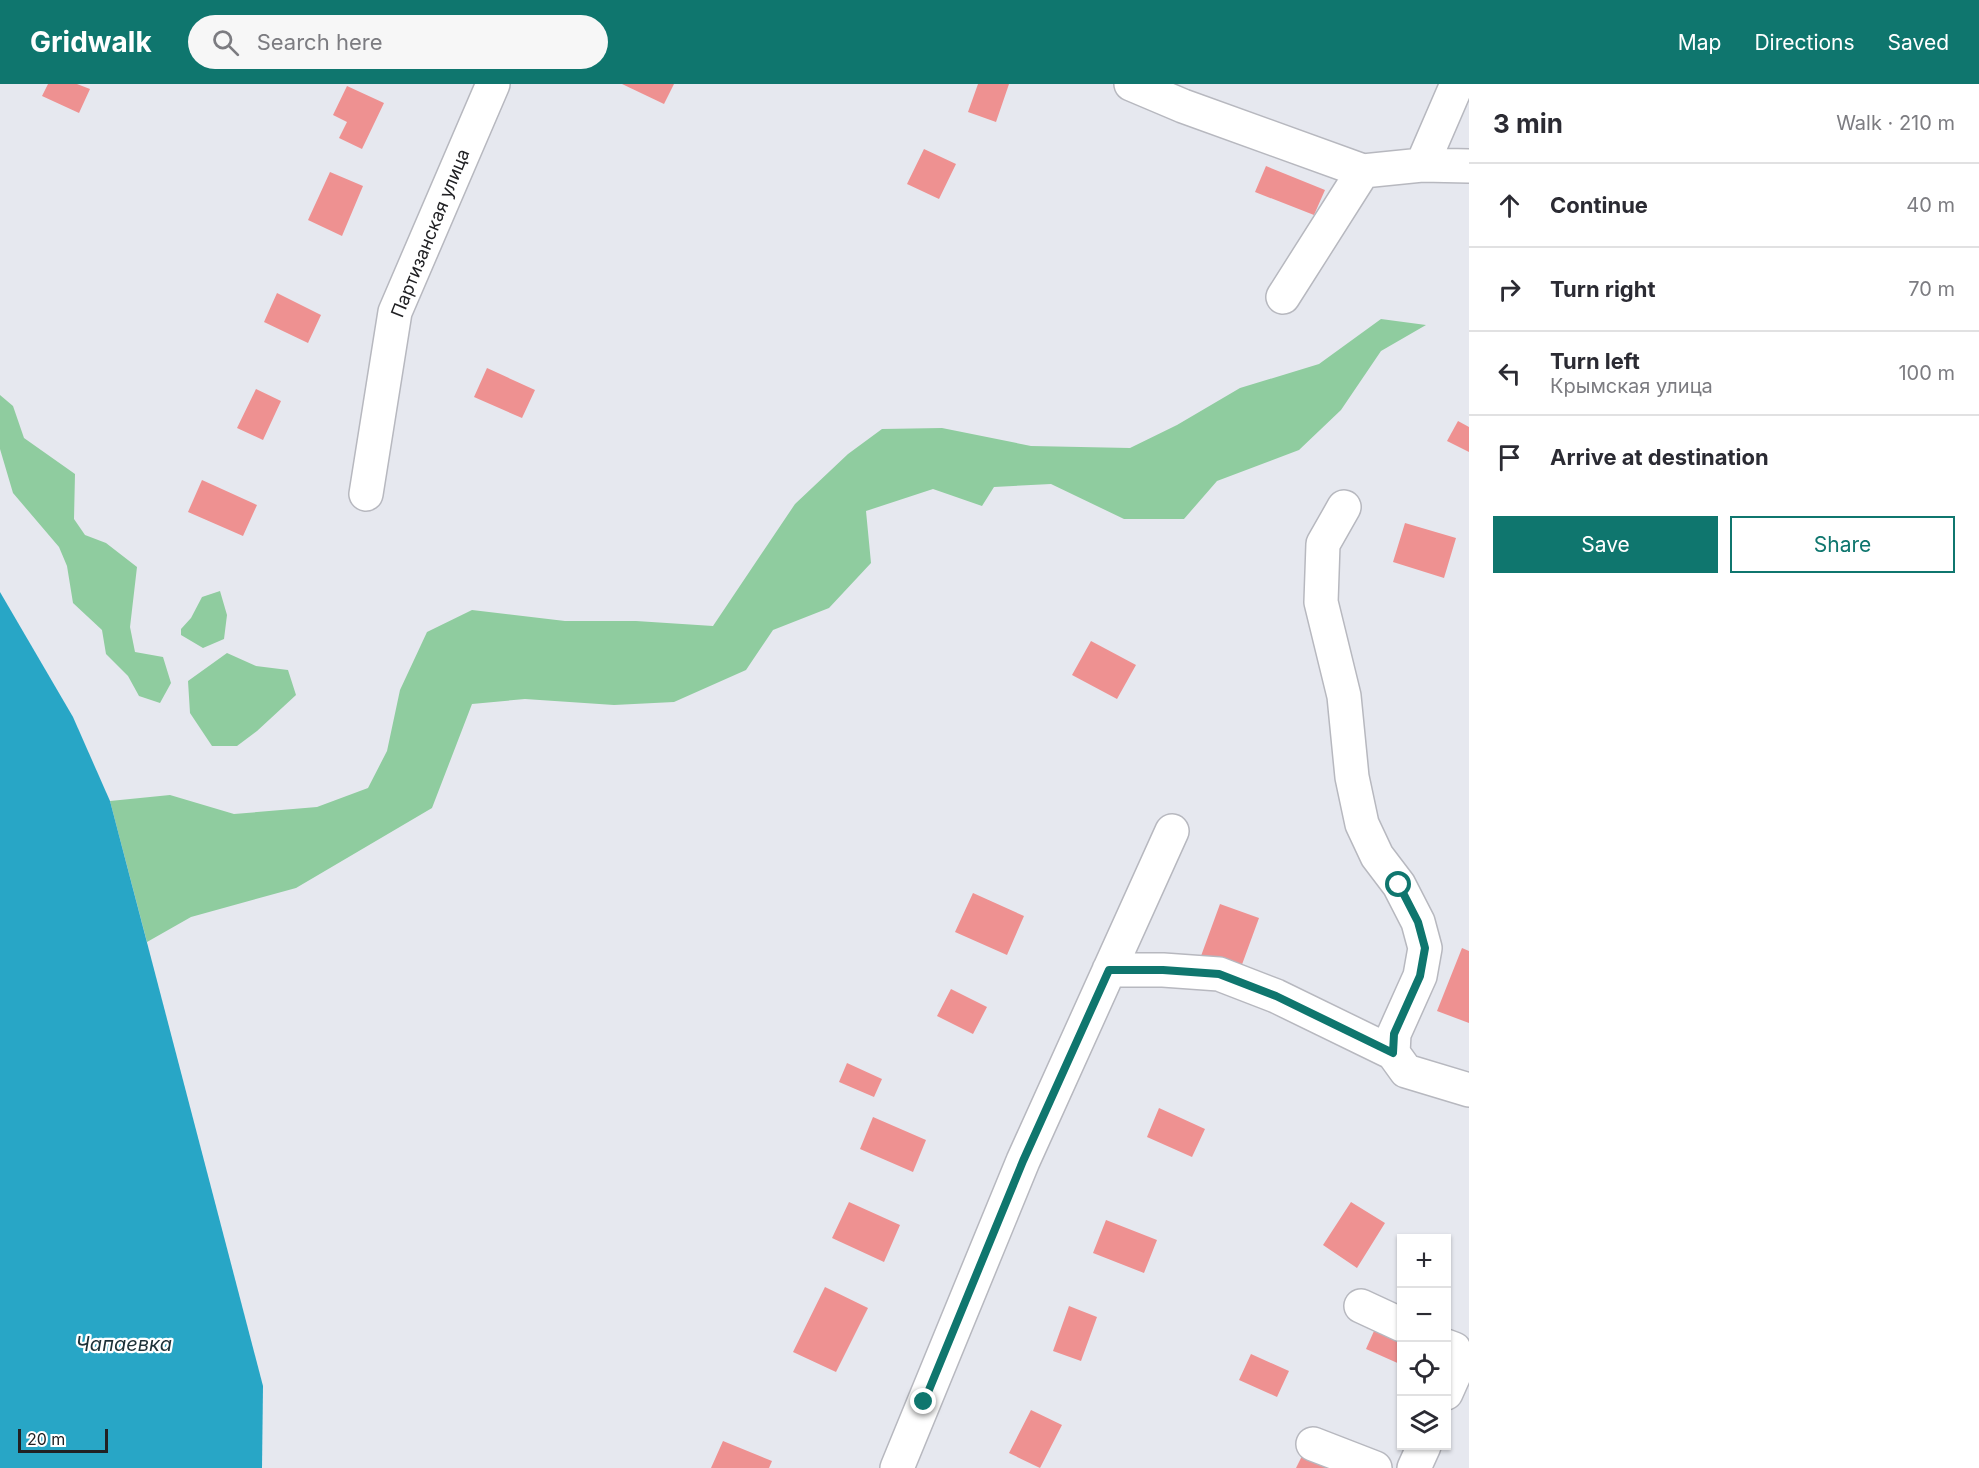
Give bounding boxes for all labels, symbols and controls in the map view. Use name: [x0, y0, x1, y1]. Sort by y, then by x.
search box: [188, 15, 608, 69]
text: Gridwalk: [30, 25, 152, 59]
icon: search: [209, 26, 242, 59]
text: Search here: [257, 29, 382, 55]
text: Map: [1678, 30, 1721, 55]
text: Directions: [1754, 30, 1855, 55]
text: Saved: [1888, 30, 1949, 55]
text: 3 min: [1493, 108, 1563, 139]
text: Walk · 210 m: [1836, 111, 1955, 135]
street label: Партизанская улица: [387, 146, 473, 320]
icon: ahead: [1493, 189, 1526, 222]
text: Continue: [1550, 192, 1648, 218]
text: 40 m: [1906, 193, 1955, 217]
icon: right: [1493, 273, 1526, 306]
text: Turn right: [1550, 276, 1656, 302]
text: 70 m: [1908, 277, 1955, 301]
text: Turn left: [1550, 348, 1640, 374]
icon: left: [1493, 357, 1526, 390]
text: 100 m: [1898, 361, 1955, 385]
text: Крымская улица: [1550, 374, 1713, 398]
icon: arrive: [1493, 441, 1526, 474]
text: Arrive at destination: [1550, 444, 1769, 470]
button: Save: [1493, 516, 1718, 573]
button: Share: [1730, 516, 1955, 573]
route start: [1385, 871, 1411, 897]
map controls: [1397, 1234, 1451, 1450]
button: +: [1397, 1234, 1451, 1288]
button: −: [1397, 1288, 1451, 1342]
water label: Чапаевка: [76, 1332, 172, 1356]
button: locate: [1397, 1342, 1451, 1396]
route end: [910, 1388, 936, 1414]
button: layers: [1397, 1396, 1451, 1450]
scale bar: [18, 1426, 108, 1454]
text: 20 m: [27, 1429, 65, 1449]

